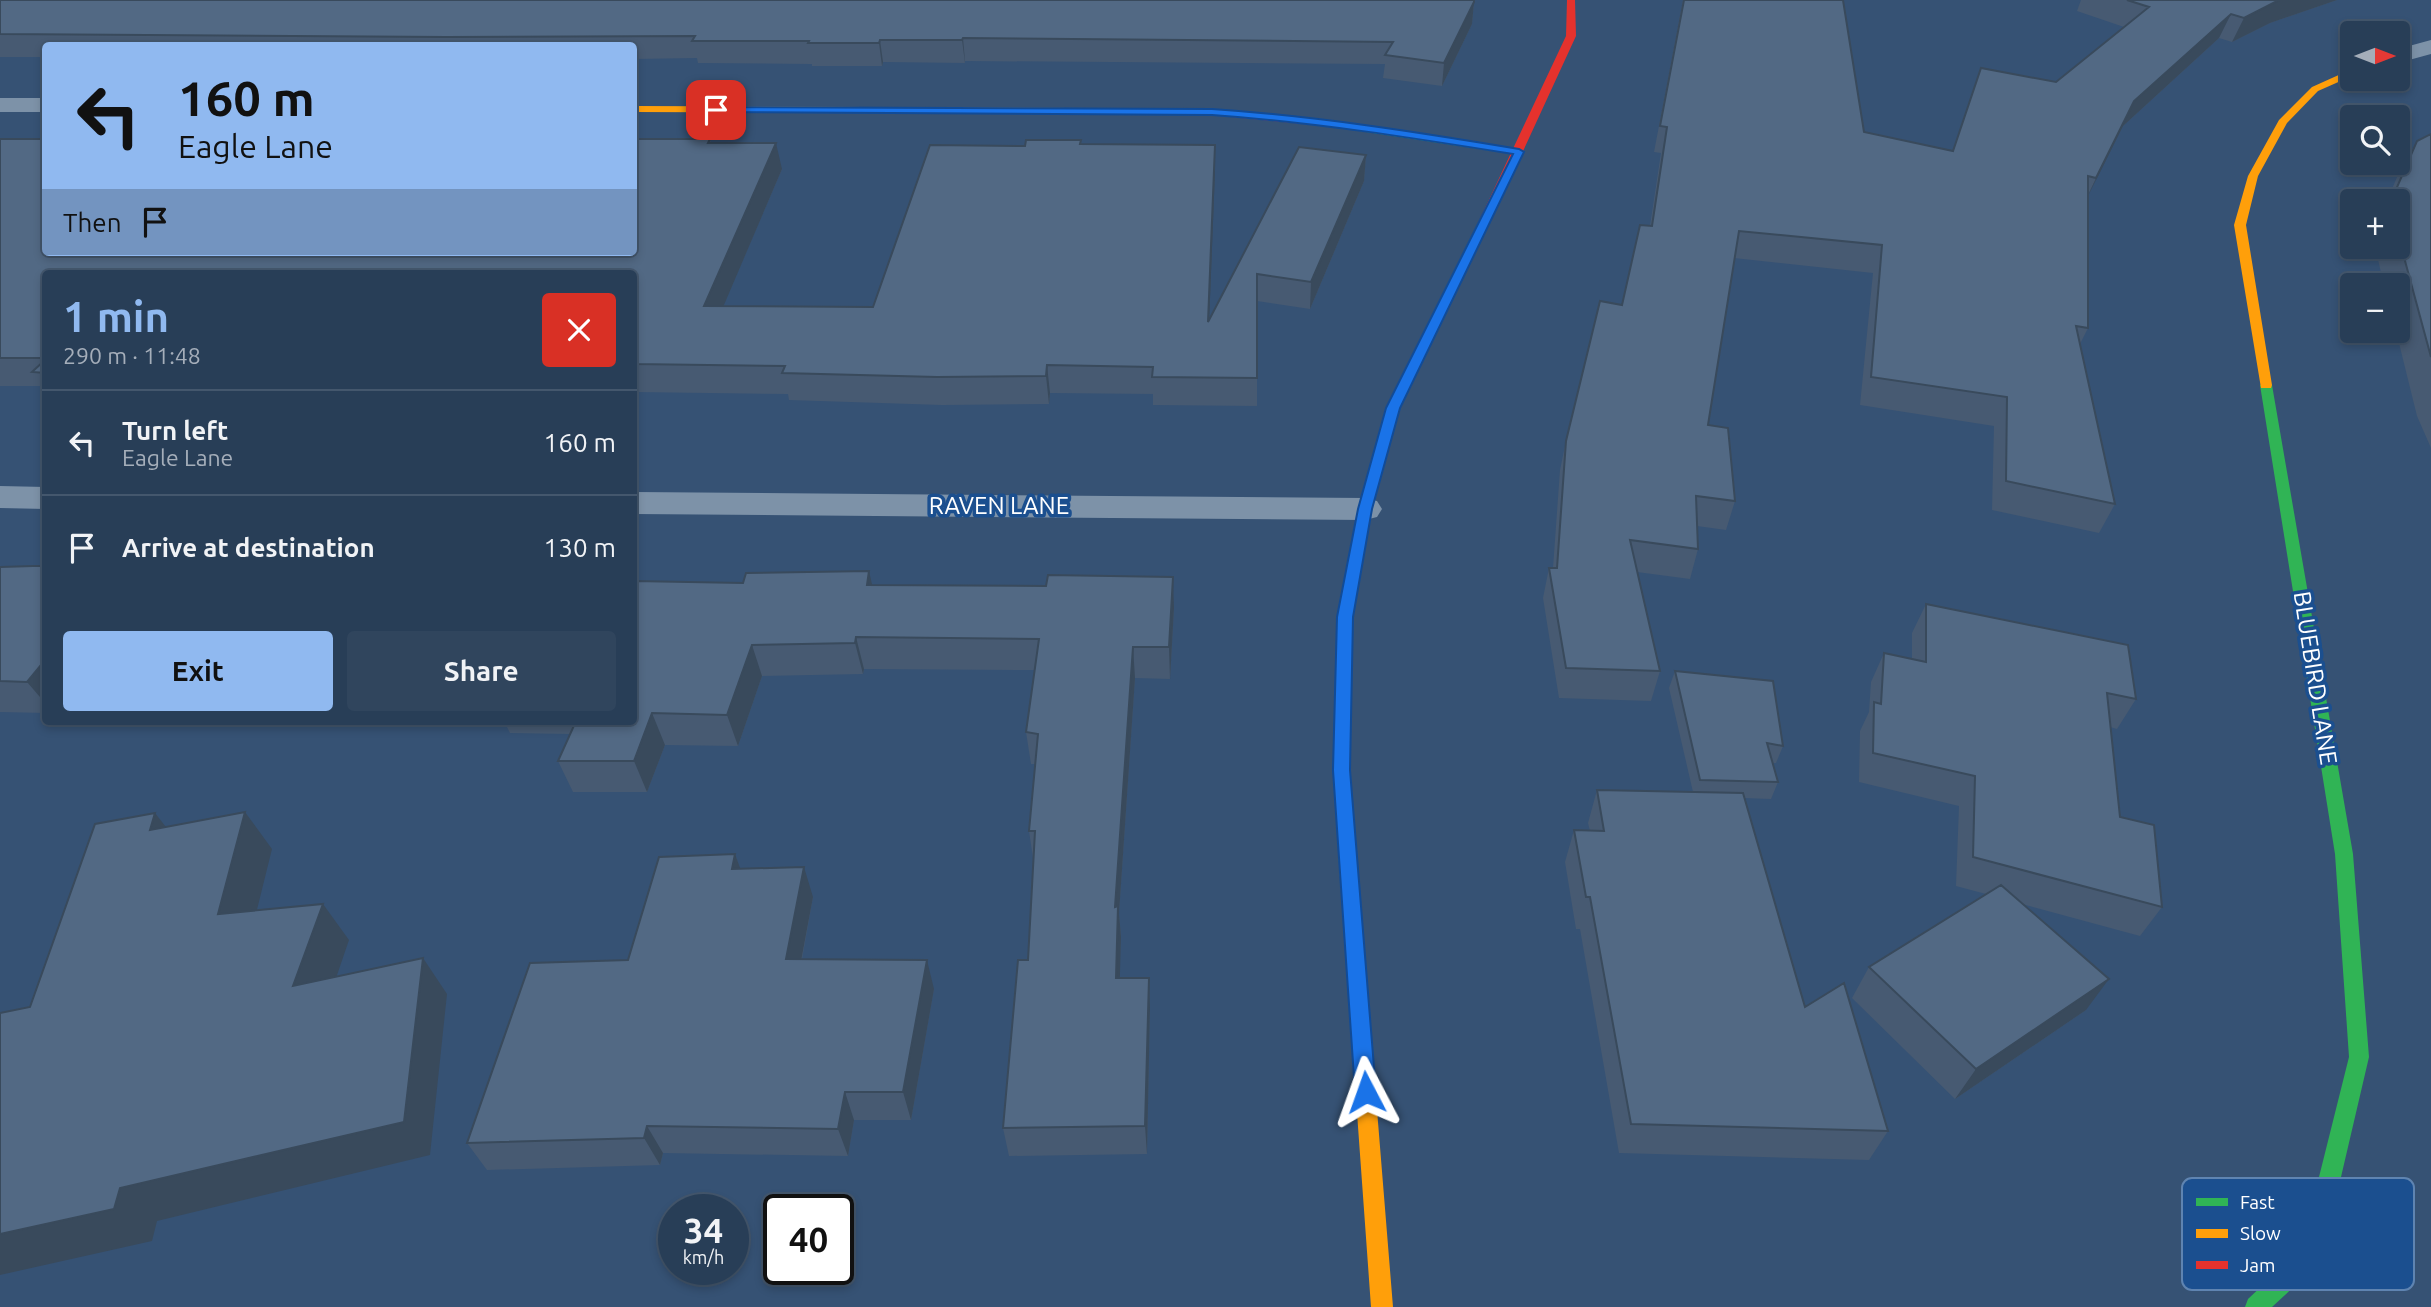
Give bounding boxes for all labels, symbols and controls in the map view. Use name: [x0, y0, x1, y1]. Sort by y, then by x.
north arrow: [2340, 21, 2410, 91]
map controls: [2340, 21, 2410, 343]
icon: left: [63, 70, 154, 161]
text: 160 m: [178, 70, 315, 125]
pin: [686, 80, 746, 140]
icon: arrive: [697, 91, 735, 129]
button: search: [2340, 105, 2410, 175]
text: Eagle Lane: [178, 128, 333, 164]
button: +: [2340, 189, 2410, 259]
icon: arrive: [136, 203, 174, 241]
text: Then: [63, 208, 122, 237]
button: −: [2340, 273, 2410, 343]
text: 1 min: [63, 293, 169, 340]
button: close: [542, 293, 616, 367]
text: 290 m · 11:48: [63, 343, 201, 368]
text: Turn left: [122, 416, 228, 445]
icon: left: [63, 424, 101, 462]
text: 160 m: [544, 428, 616, 457]
text: Eagle Lane: [122, 445, 233, 470]
street label: RAVEN LANE: [929, 492, 1069, 519]
icon: arrive: [63, 529, 101, 567]
text: Arrive at destination: [122, 533, 375, 562]
text: 130 m: [544, 533, 616, 562]
street label: BLUEBIRD LANE: [2288, 589, 2343, 766]
button: Exit: [63, 631, 333, 711]
button: Share: [347, 631, 616, 711]
position arrow: [1329, 1055, 1403, 1129]
legend: [2182, 1178, 2414, 1290]
text: Fast: [2240, 1191, 2275, 1213]
speed limit sign: 40: [763, 1194, 854, 1285]
text: 34: [684, 1210, 723, 1250]
text: Slow: [2240, 1222, 2281, 1244]
text: km/h: [683, 1247, 724, 1267]
text: Jam: [2240, 1254, 2276, 1276]

